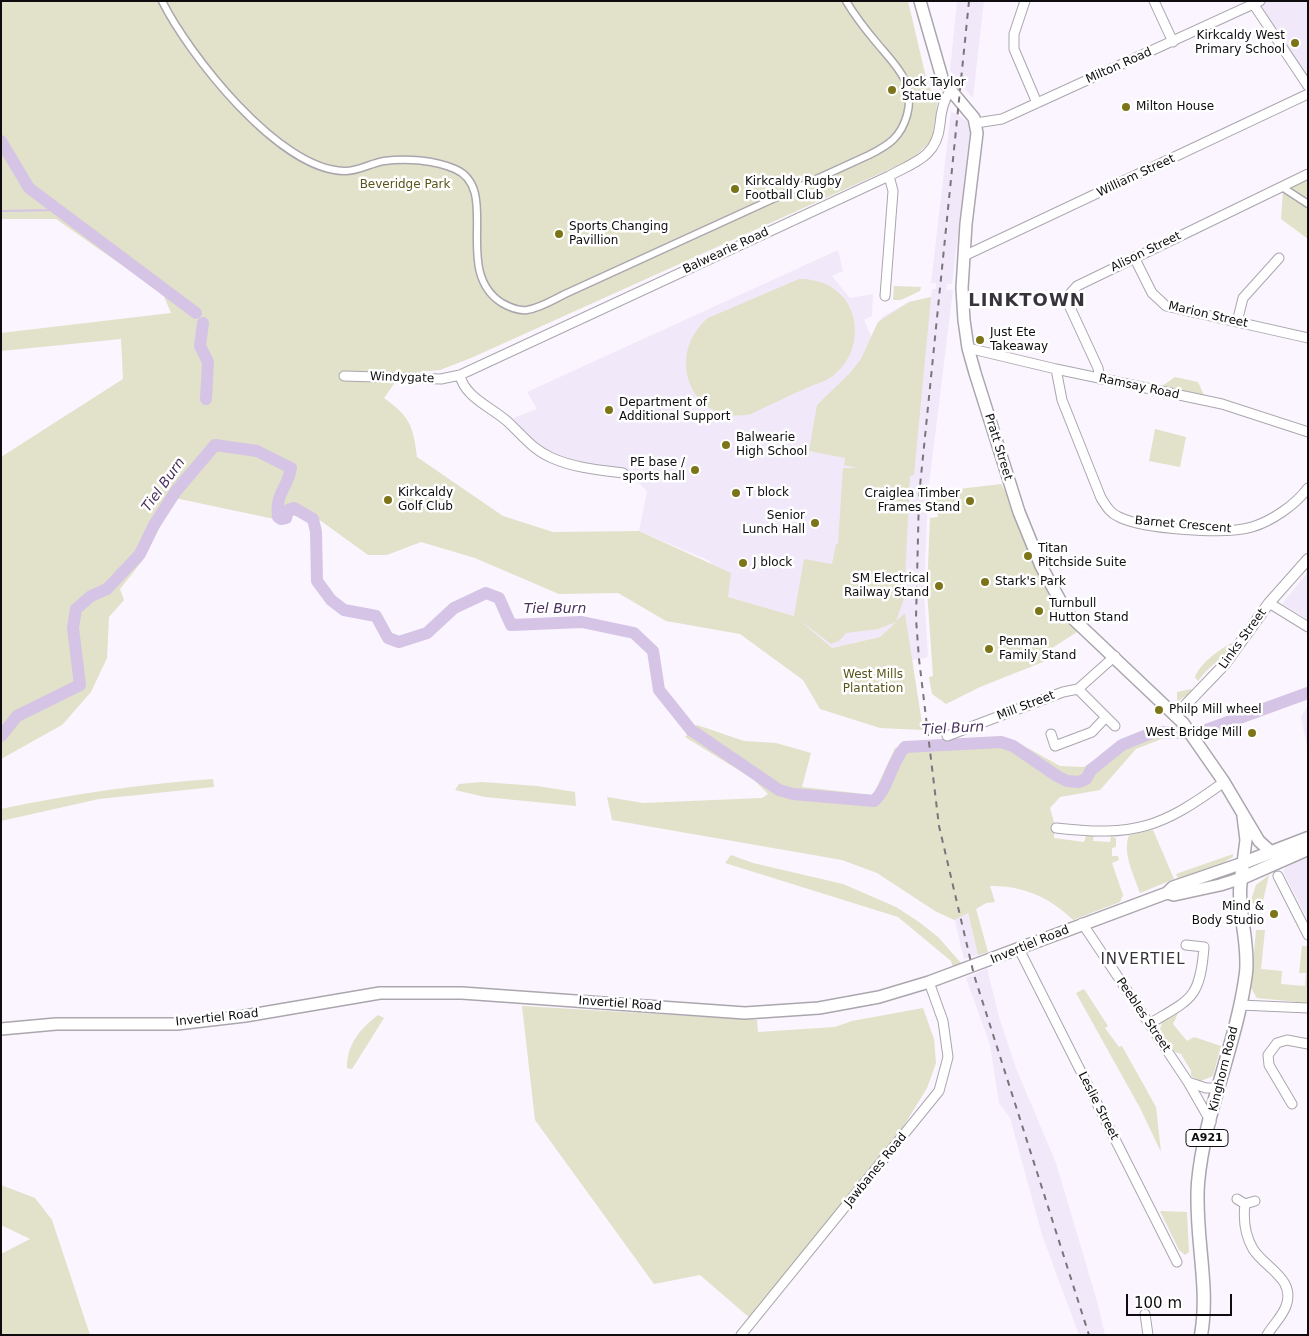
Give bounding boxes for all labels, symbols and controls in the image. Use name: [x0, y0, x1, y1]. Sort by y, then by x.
place label: Kirkcaldy West Primary School: [1195, 29, 1285, 57]
marker: Kirkcaldy West Primary School: [1289, 37, 1301, 49]
street label: Milton Road: [1084, 45, 1154, 87]
place label: Jock Taylor Statue: [902, 76, 966, 104]
marker: Jock Taylor Statue: [886, 84, 898, 96]
place label: Milton House: [1136, 100, 1214, 114]
marker: Milton House: [1120, 101, 1132, 113]
street label: William Street: [1095, 152, 1177, 200]
place label: Kirkcaldy Rugby Football Club: [745, 175, 842, 203]
park label: Beveridge Park: [360, 178, 450, 192]
marker: Kirkcaldy Rugby Football Club: [729, 183, 741, 195]
place label: Sports Changing Pavillion: [569, 220, 668, 248]
street label: Balwearie Road: [681, 225, 771, 277]
marker: Sports Changing Pavillion: [553, 228, 565, 240]
street label: Alison Street: [1109, 229, 1183, 275]
district label: LINKTOWN: [967, 290, 1087, 312]
street label: Marion Street: [1167, 299, 1249, 331]
place label: Just Ete Takeaway: [990, 326, 1048, 354]
marker: Just Ete Takeaway: [974, 334, 986, 346]
street label: Windygate: [370, 370, 434, 386]
street label: Ramsay Road: [1098, 371, 1180, 403]
place label: Department of Additional Support: [619, 396, 730, 424]
marker: Department of Additional Support: [603, 404, 615, 416]
street label: Pratt Street: [981, 412, 1015, 482]
place label: Balwearie High School: [736, 431, 807, 459]
marker: Balwearie High School: [720, 439, 732, 451]
water label: Tiel Burn: [139, 455, 189, 515]
place label: PE base / sports hall: [622, 456, 685, 484]
marker: PE base / sports hall: [689, 464, 701, 476]
place label: Kirkcaldy Golf Club: [398, 486, 453, 514]
place label: T block: [746, 486, 789, 500]
marker: T block: [730, 487, 742, 499]
place label: Craiglea Timber Frames Stand: [865, 487, 960, 515]
marker: Kirkcaldy Golf Club: [382, 494, 394, 506]
marker: Craiglea Timber Frames Stand: [964, 495, 976, 507]
place label: Senior Lunch Hall: [742, 509, 805, 537]
street label: Barnet Crescent: [1134, 514, 1232, 536]
marker: Senior Lunch Hall: [809, 517, 821, 529]
place label: Titan Pitchside Suite: [1038, 542, 1126, 570]
marker: Titan Pitchside Suite: [1022, 550, 1034, 562]
place label: J block: [753, 556, 792, 570]
marker: J block: [737, 557, 749, 569]
place label: SM Electrical Railway Stand: [844, 572, 929, 600]
place label: Stark's Park: [995, 575, 1066, 589]
marker: Stark's Park: [979, 576, 991, 588]
marker: SM Electrical Railway Stand: [933, 580, 945, 592]
place label: Turnbull Hutton Stand: [1049, 597, 1129, 625]
water label: Tiel Burn: [524, 601, 586, 617]
marker: Turnbull Hutton Stand: [1033, 605, 1045, 617]
street label: Links Street: [1216, 606, 1270, 672]
place label: Penman Family Stand: [999, 635, 1076, 663]
marker: Penman Family Stand: [983, 643, 995, 655]
park label: West Mills Plantation: [843, 668, 903, 696]
street label: Mill Street: [995, 688, 1057, 724]
place label: Philp Mill wheel: [1169, 703, 1262, 717]
marker: Philp Mill wheel: [1153, 704, 1165, 716]
water label: Tiel Burn: [921, 719, 985, 739]
place label: West Bridge Mill: [1145, 726, 1242, 740]
marker: West Bridge Mill: [1246, 727, 1258, 739]
place label: Mind & Body Studio: [1192, 900, 1264, 928]
marker: Mind & Body Studio: [1268, 908, 1280, 920]
street label: Invertiel Road: [989, 923, 1071, 967]
district label: INVERTIEL: [1099, 951, 1187, 969]
street label: Peebles Street: [1113, 975, 1173, 1055]
street label: Invertiel Road: [578, 994, 662, 1014]
street label: Invertiel Road: [175, 1006, 259, 1030]
street label: Kinghorn Road: [1206, 1025, 1242, 1113]
street label: Leslie Street: [1075, 1070, 1121, 1142]
street label: Jawbanes Road: [842, 1130, 910, 1210]
road number: A921: [1186, 1130, 1228, 1146]
scale bar: [1129, 1284, 1235, 1316]
text: 100 m: [1134, 1294, 1182, 1312]

